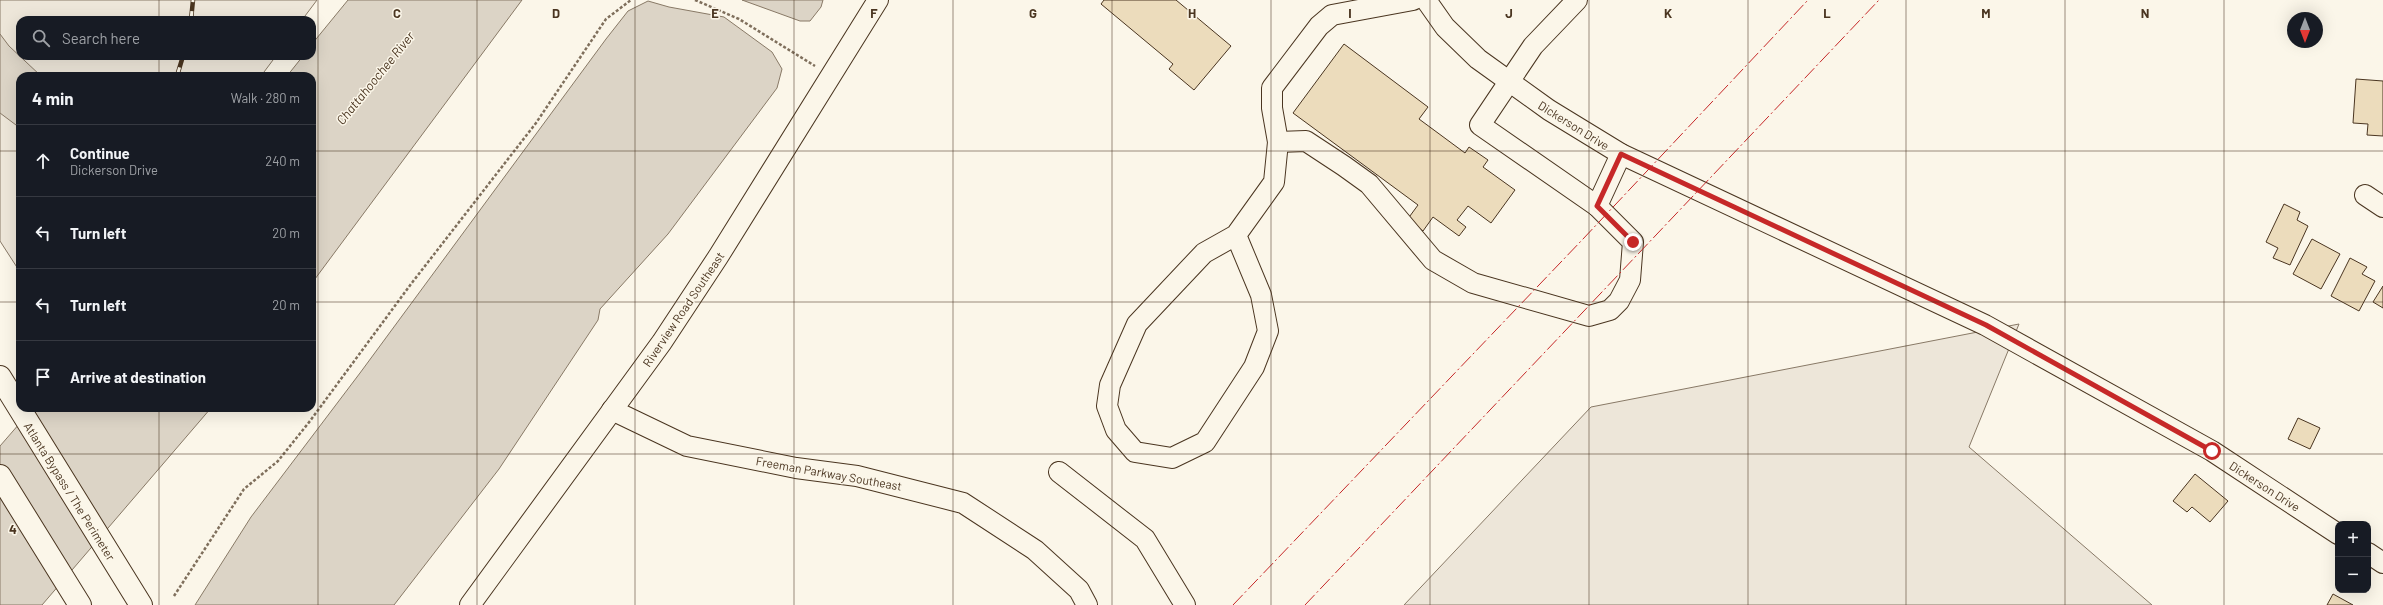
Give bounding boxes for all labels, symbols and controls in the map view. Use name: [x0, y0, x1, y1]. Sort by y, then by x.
text: C: [393, 5, 401, 21]
text: D: [552, 5, 560, 21]
text: E: [711, 5, 719, 21]
text: F: [870, 5, 878, 21]
text: G: [1029, 5, 1037, 21]
text: H: [1188, 5, 1196, 21]
text: I: [1348, 5, 1352, 21]
text: J: [1505, 5, 1513, 21]
text: K: [1664, 5, 1672, 21]
text: L: [1823, 5, 1831, 21]
text: M: [1981, 5, 1991, 21]
text: N: [2141, 5, 2149, 21]
north arrow: [2287, 12, 2323, 48]
search box: [16, 16, 316, 60]
icon: search: [30, 27, 52, 49]
water label: Chattahoochee River: [333, 28, 418, 128]
text: Search here: [62, 29, 140, 47]
text: 4 min: [32, 88, 74, 108]
text: Walk · 280 m: [231, 90, 300, 106]
street label: Dickerson Drive: [1536, 98, 1612, 152]
text: Continue: [70, 144, 130, 162]
icon: ahead: [32, 150, 54, 172]
text: 240 m: [265, 153, 300, 169]
text: Dickerson Drive: [70, 162, 158, 178]
icon: left: [32, 222, 54, 244]
text: Turn left: [70, 224, 126, 242]
text: 20 m: [272, 225, 300, 241]
route end: [1624, 233, 1642, 251]
street label: Riverview Road Southeast: [639, 249, 727, 369]
icon: left: [32, 294, 54, 316]
text: Turn left: [70, 296, 126, 314]
text: 20 m: [272, 297, 300, 313]
icon: arrive: [32, 366, 54, 388]
text: Arrive at destination: [70, 368, 206, 386]
street label: Atlanta Bypass / The Perimeter: [22, 419, 119, 563]
route start: [2203, 442, 2221, 460]
street label: Freeman Parkway Southeast: [755, 453, 903, 493]
street label: Dickerson Drive: [2227, 458, 2303, 514]
text: 4: [9, 521, 17, 537]
map controls: [2335, 521, 2371, 593]
button: +: [2335, 521, 2371, 557]
button: −: [2335, 557, 2371, 593]

